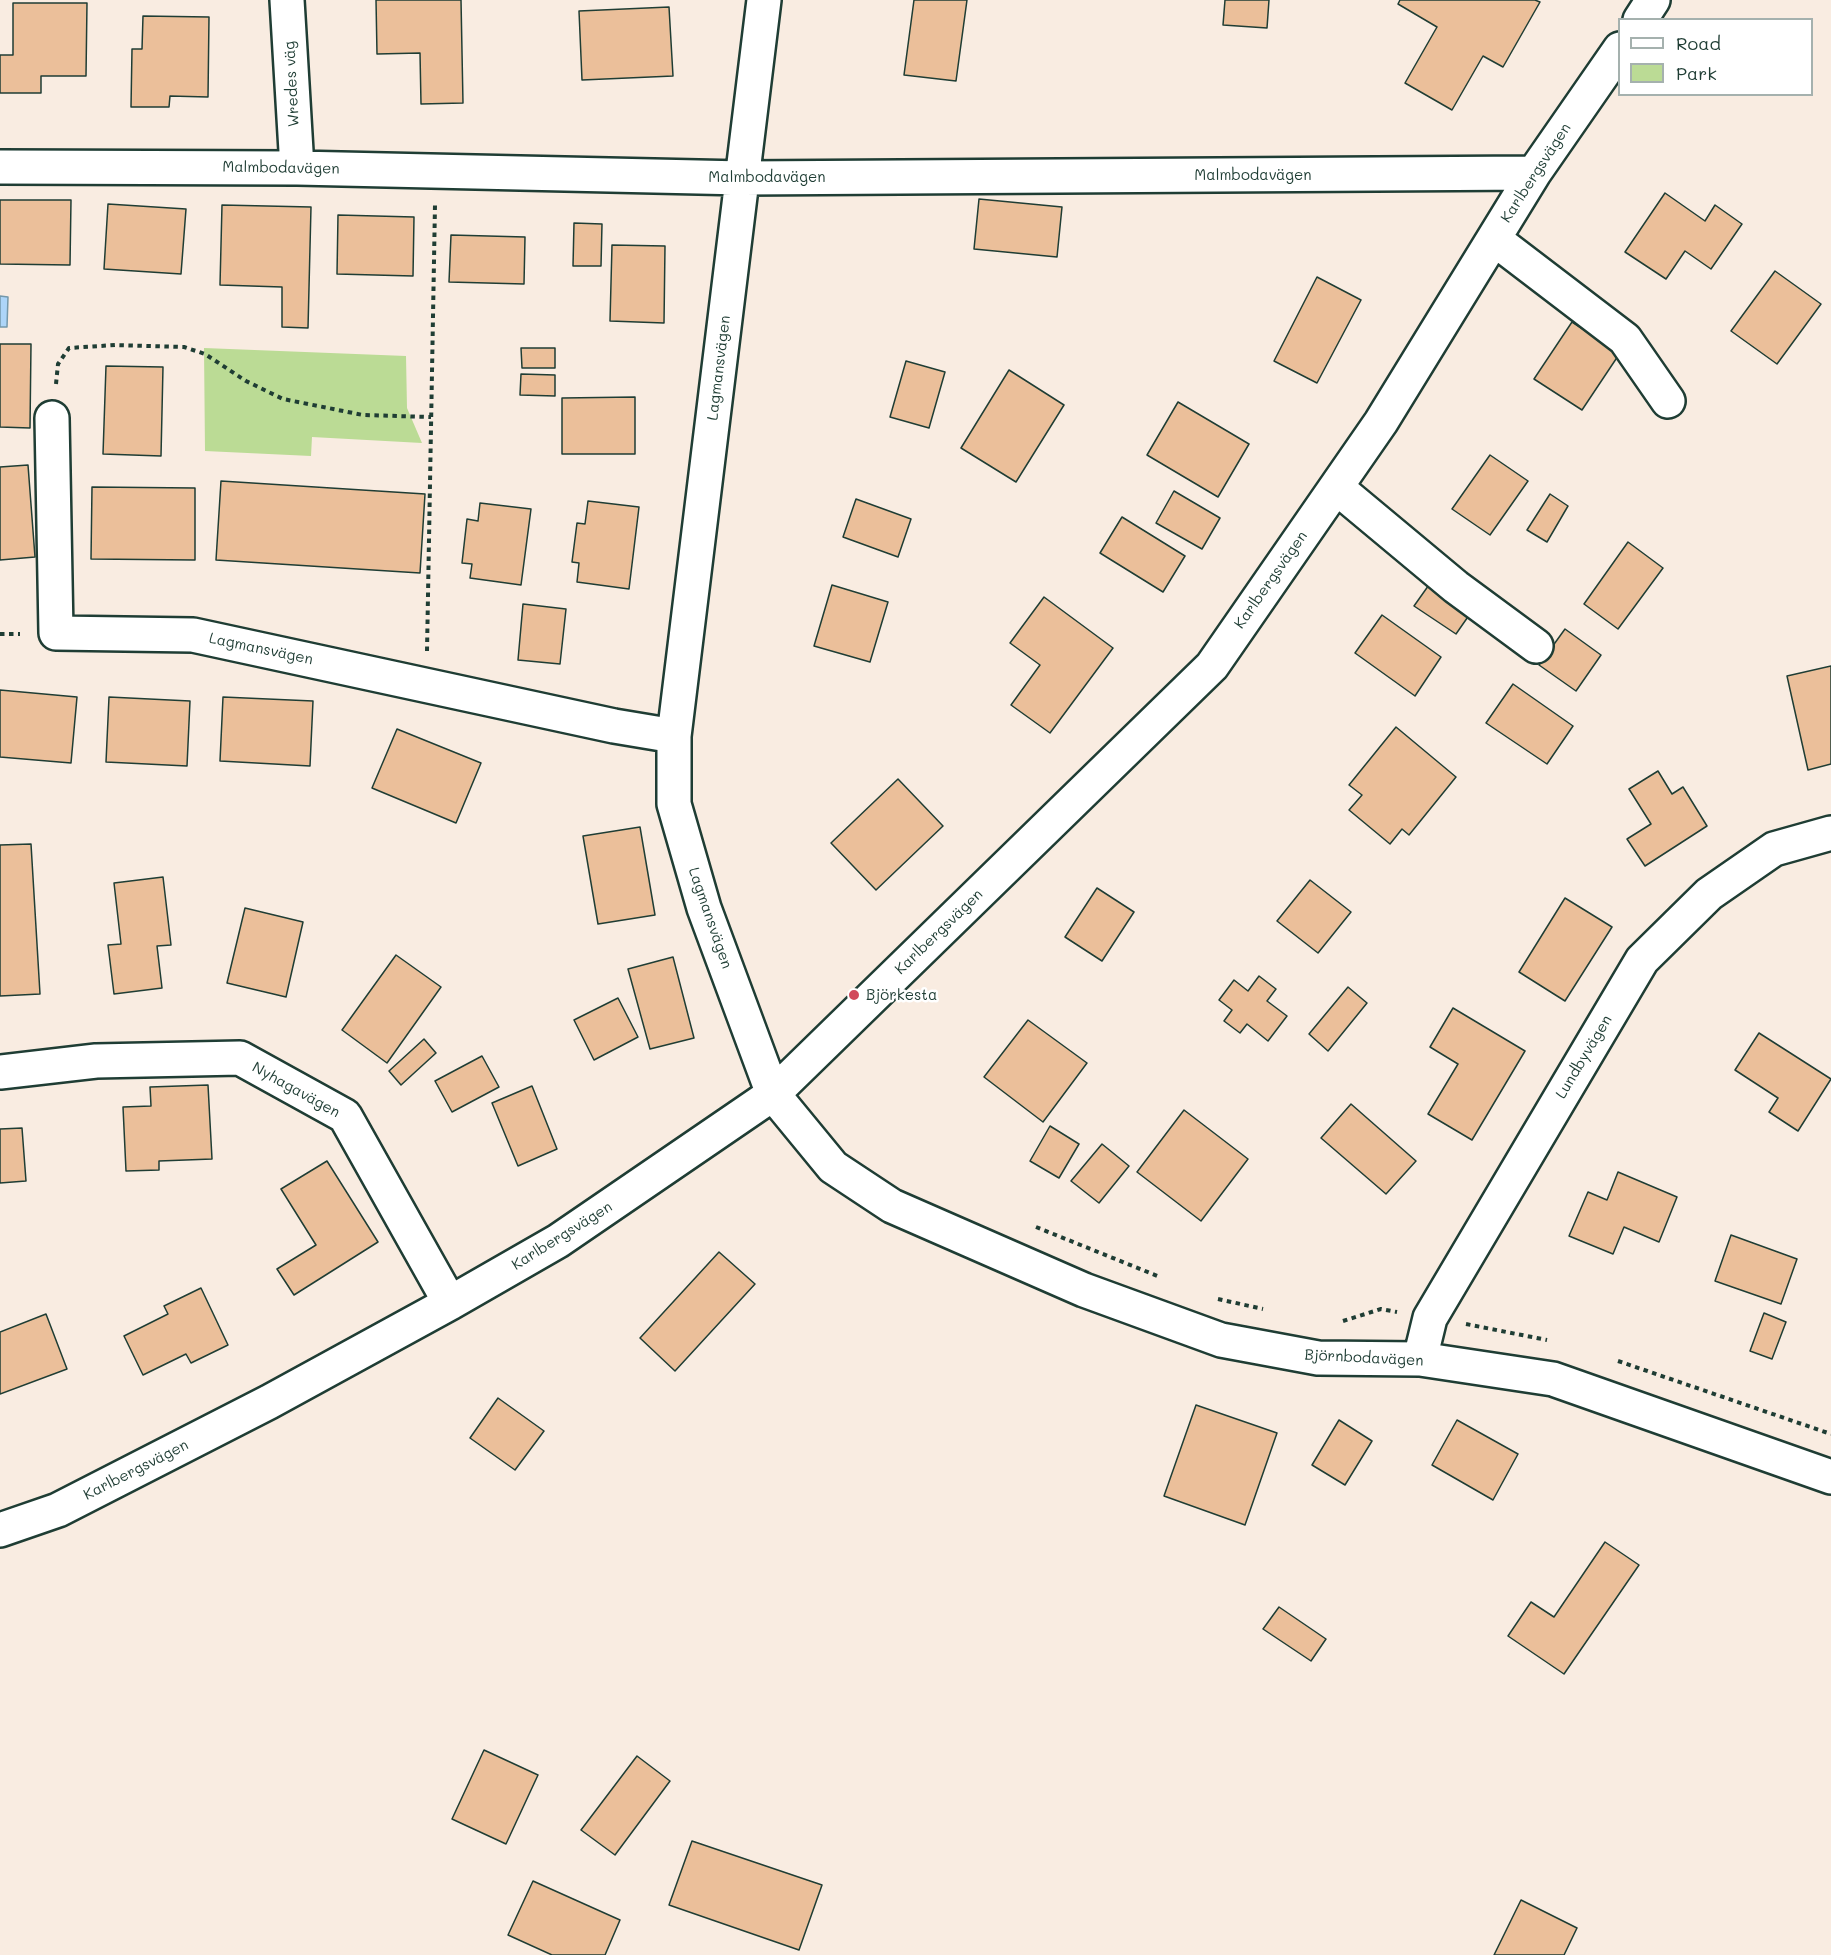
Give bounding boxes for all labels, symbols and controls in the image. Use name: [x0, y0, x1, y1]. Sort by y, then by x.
legend: [1618, 18, 1813, 96]
text: Road: [1676, 31, 1721, 55]
street label: Wredes väg: [281, 40, 303, 128]
text: Park: [1676, 61, 1717, 85]
street label: Karlbergsvägen: [1497, 120, 1575, 226]
street label: Malmbodavägen: [222, 158, 340, 178]
street label: Malmbodavägen: [1194, 166, 1312, 184]
street label: Malmbodavägen: [708, 168, 826, 186]
street label: Lagmansvägen: [704, 314, 734, 422]
street label: Karlbergsvägen: [1231, 528, 1311, 632]
street label: Lagmansvägen: [207, 629, 315, 669]
street label: Lagmansvägen: [684, 865, 736, 971]
street label: Karlbergsvägen: [891, 886, 987, 978]
place label: Björkesta: [866, 986, 937, 1004]
marker: Björkesta: [847, 988, 861, 1002]
street label: Lundbyvägen: [1552, 1012, 1616, 1102]
street label: Nyhagavägen: [249, 1058, 343, 1122]
street label: Karlbergsvägen: [508, 1198, 616, 1274]
street label: Björnbodavägen: [1304, 1346, 1424, 1370]
street label: Karlbergsvägen: [81, 1436, 191, 1504]

